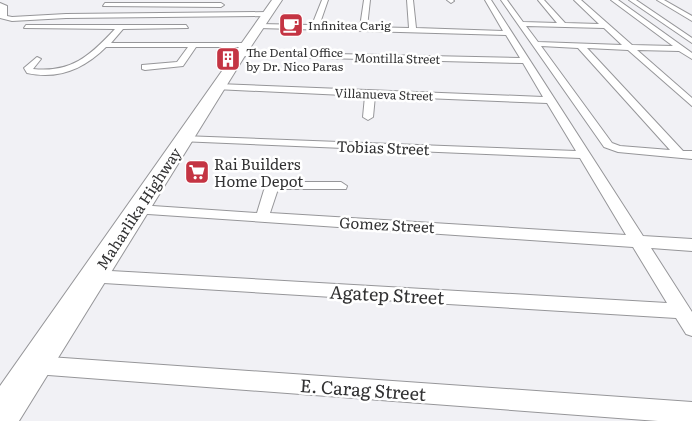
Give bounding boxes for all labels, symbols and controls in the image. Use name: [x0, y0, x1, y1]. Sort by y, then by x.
cafe icon: Infinitea Carig: [278, 12, 304, 38]
place label: Infinitea Carig: [308, 16, 391, 34]
place label: The Dental Office by Dr. Nico Paras: [246, 43, 344, 75]
building icon: The Dental Office by Dr. Nico Paras: [215, 46, 241, 72]
street label: Montilla Street: [354, 48, 440, 68]
street label: Villanueva Street: [334, 83, 434, 105]
street label: Tobias Street: [336, 134, 430, 160]
street label: Maharlika Highway: [90, 142, 186, 274]
place label: Rai Builders Home Depot: [214, 152, 303, 192]
supermarket icon: Rai Builders Home Depot: [184, 159, 210, 185]
street label: Gomez Street: [339, 210, 435, 238]
street label: Agatep Street: [329, 278, 446, 311]
street label: E. Carag Street: [299, 371, 428, 407]

